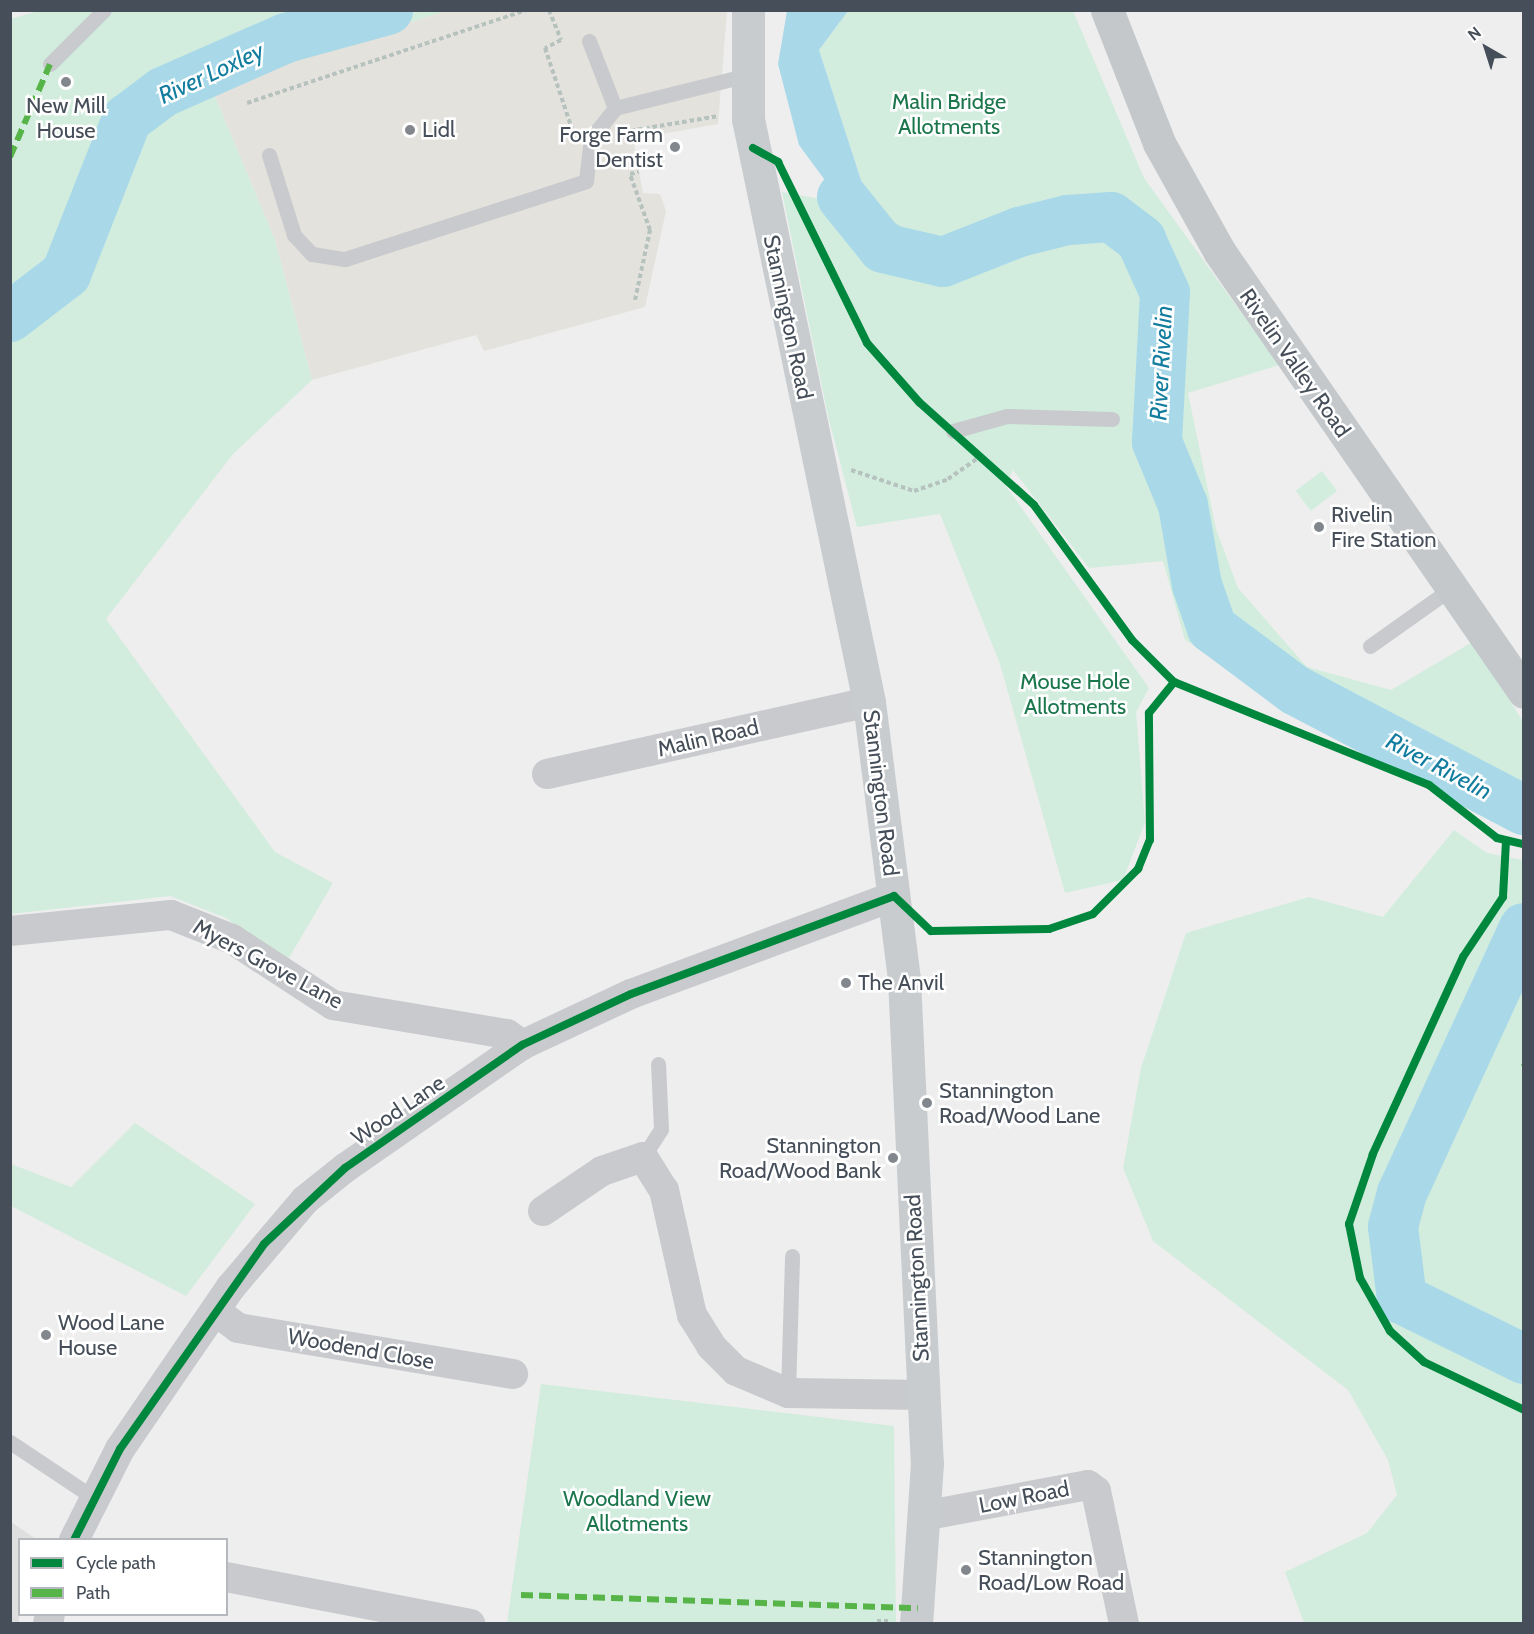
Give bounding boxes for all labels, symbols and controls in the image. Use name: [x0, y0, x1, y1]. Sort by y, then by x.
north arrow: [1456, 18, 1516, 78]
text: N: [1464, 23, 1485, 45]
water label: River Loxley: [154, 36, 268, 110]
marker: New Mill House: [59, 75, 73, 89]
park label: Malin Bridge Allotments: [892, 88, 1006, 140]
place label: New Mill House: [26, 92, 106, 144]
place label: Lidl: [422, 117, 455, 143]
place label: Forge Farm Dentist: [559, 121, 663, 172]
marker: Lidl: [403, 123, 417, 137]
marker: Forge Farm Dentist: [668, 140, 682, 154]
street label: Stannington Road: [758, 232, 818, 402]
street label: Rivelin Valley Road: [1234, 284, 1356, 442]
water label: River Rivelin: [1144, 305, 1178, 421]
place label: Rivelin Fire Station: [1331, 501, 1437, 552]
marker: Rivelin Fire Station: [1312, 520, 1326, 534]
park label: Mouse Hole Allotments: [1020, 668, 1130, 720]
street label: Stannington Road: [858, 708, 904, 878]
street label: Malin Road: [655, 714, 761, 762]
water label: River Rivelin: [1381, 726, 1497, 806]
street label: Myers Grove Lane: [189, 913, 347, 1015]
place label: The Anvil: [858, 970, 944, 996]
marker: The Anvil: [839, 976, 853, 990]
street label: Wood Lane: [346, 1069, 450, 1151]
place label: Stannington Road/Wood Lane: [939, 1077, 1100, 1128]
marker: Stannington Road/Wood Lane: [920, 1096, 934, 1110]
place label: Stannington Road/Wood Bank: [719, 1132, 881, 1184]
marker: Stannington Road/Wood Bank: [886, 1151, 900, 1165]
street label: Stannington Road: [899, 1194, 935, 1362]
place label: Wood Lane House: [58, 1309, 164, 1360]
street label: Woodend Close: [286, 1323, 436, 1375]
marker: Wood Lane House: [39, 1328, 53, 1342]
street label: Low Road: [977, 1475, 1071, 1519]
park label: Woodland View Allotments: [563, 1485, 711, 1536]
legend: [18, 1538, 228, 1616]
place label: Stannington Road/Low Road: [978, 1544, 1124, 1596]
text: Cycle path: [76, 1552, 156, 1574]
marker: Stannington Road/Low Road: [959, 1563, 973, 1577]
text: Path: [76, 1582, 110, 1604]

